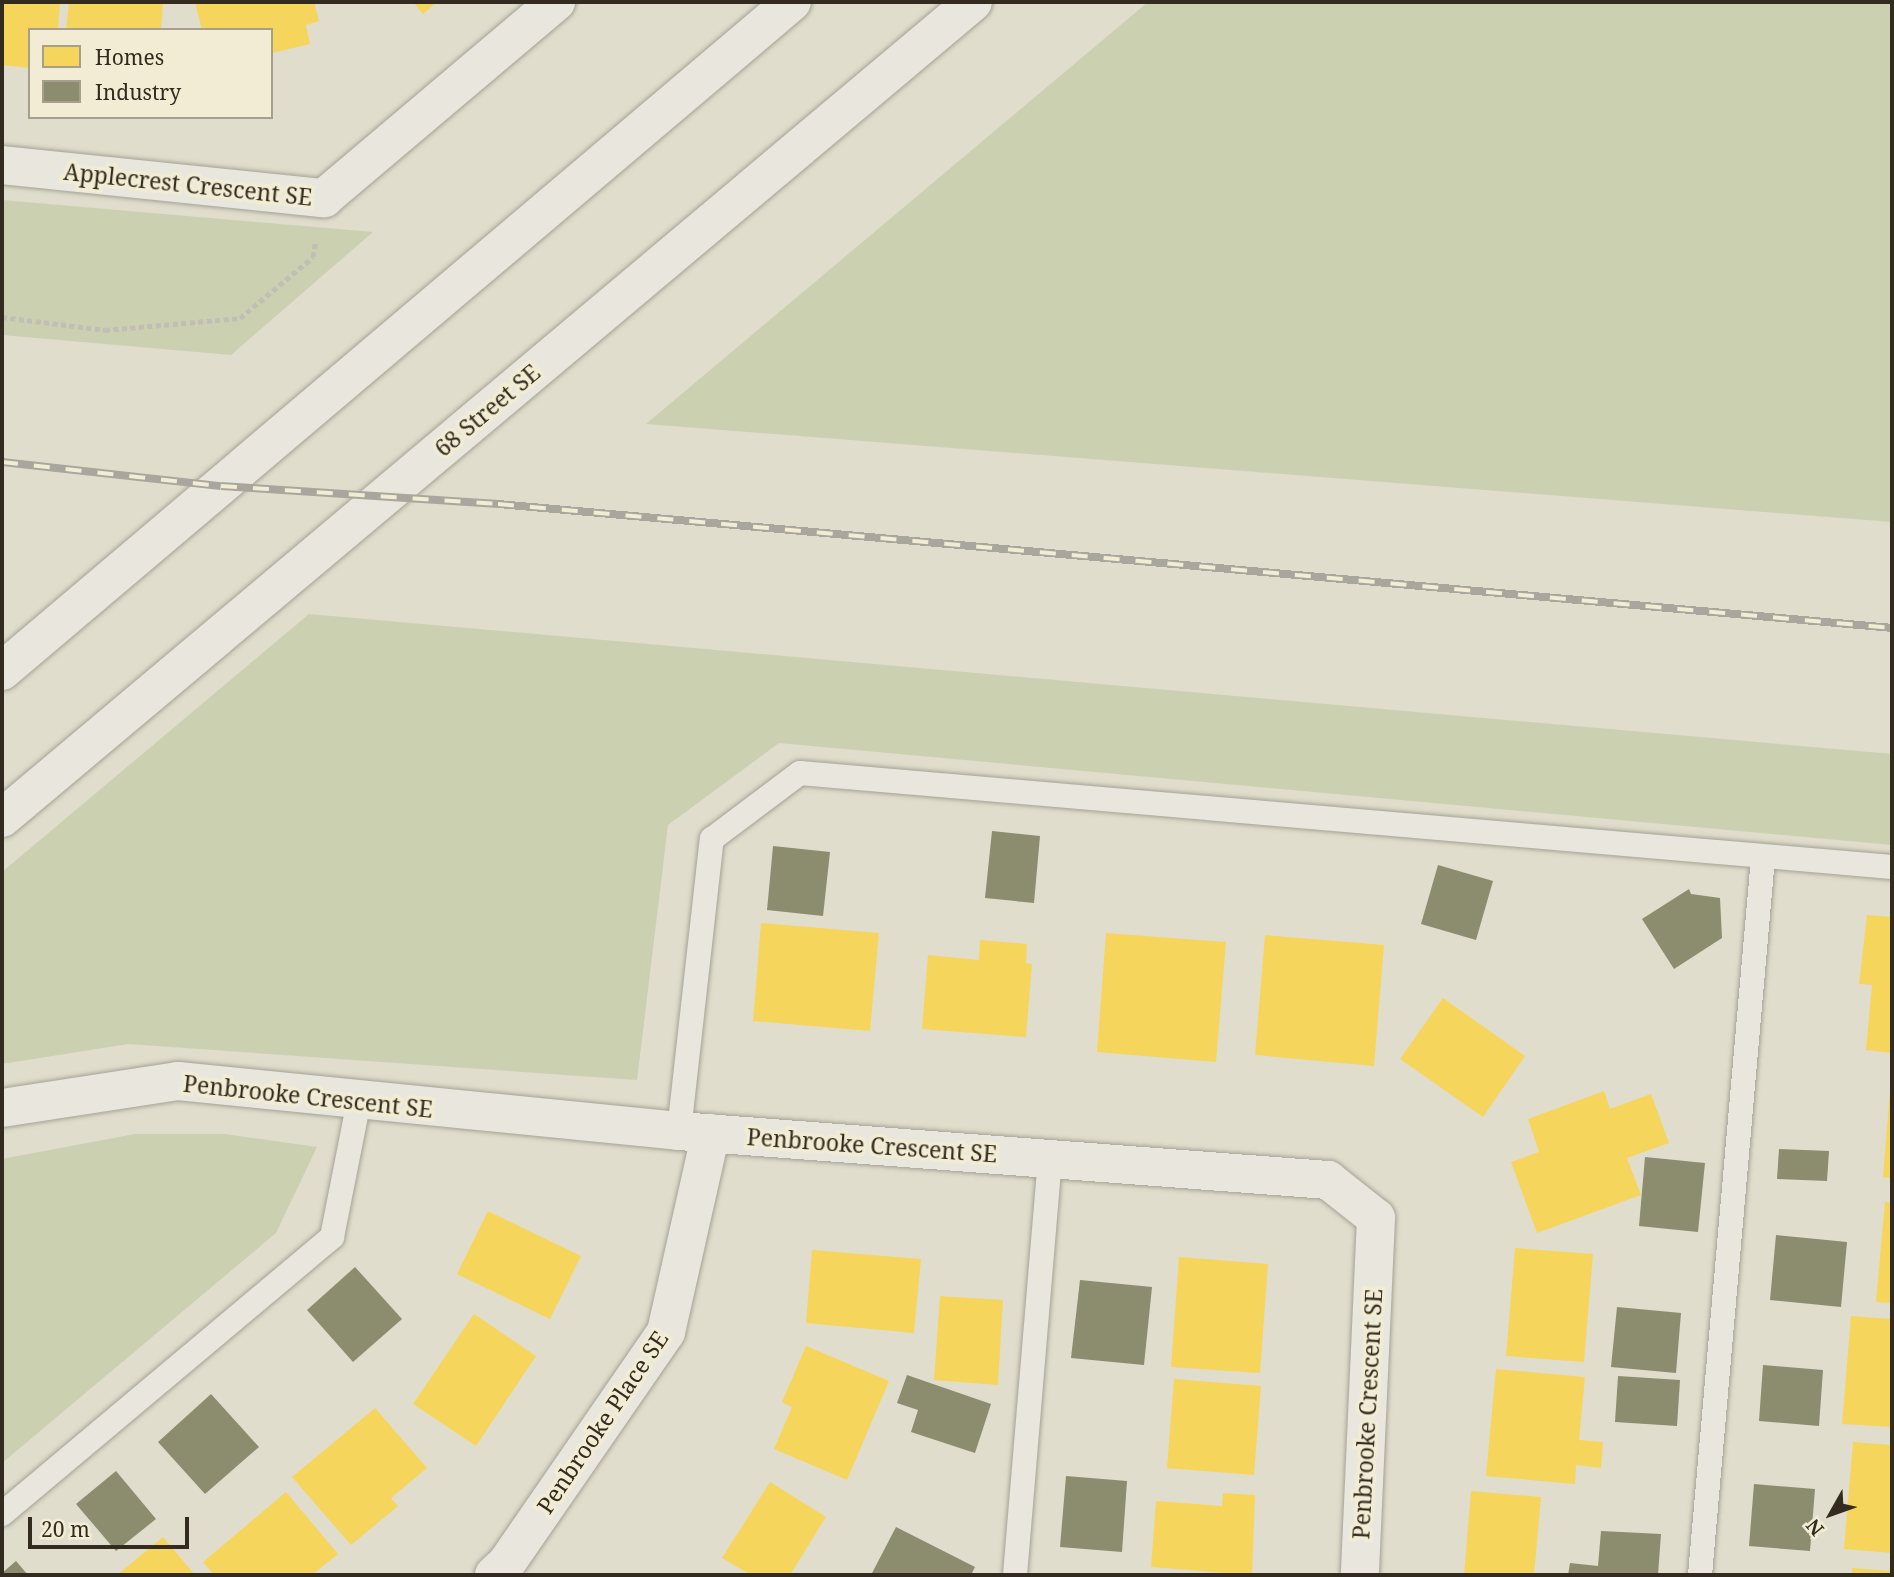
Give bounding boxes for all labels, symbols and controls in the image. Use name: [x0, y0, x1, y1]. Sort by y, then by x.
legend: [28, 28, 273, 119]
text: Homes: [95, 43, 164, 71]
text: Industry: [95, 78, 181, 106]
street label: Applecrest Crescent SE: [62, 157, 314, 211]
street label: 68 Street SE: [429, 358, 545, 462]
street label: Penbrooke Crescent SE: [182, 1069, 434, 1123]
street label: Penbrooke Crescent SE: [746, 1122, 998, 1168]
street label: Penbrooke Crescent SE: [1347, 1288, 1387, 1540]
street label: Penbrooke Place SE: [531, 1325, 673, 1519]
north arrow: [1796, 1479, 1866, 1549]
scale bar: [32, 1504, 192, 1548]
text: N: [1800, 1513, 1830, 1542]
text: 20 m: [41, 1515, 90, 1543]

